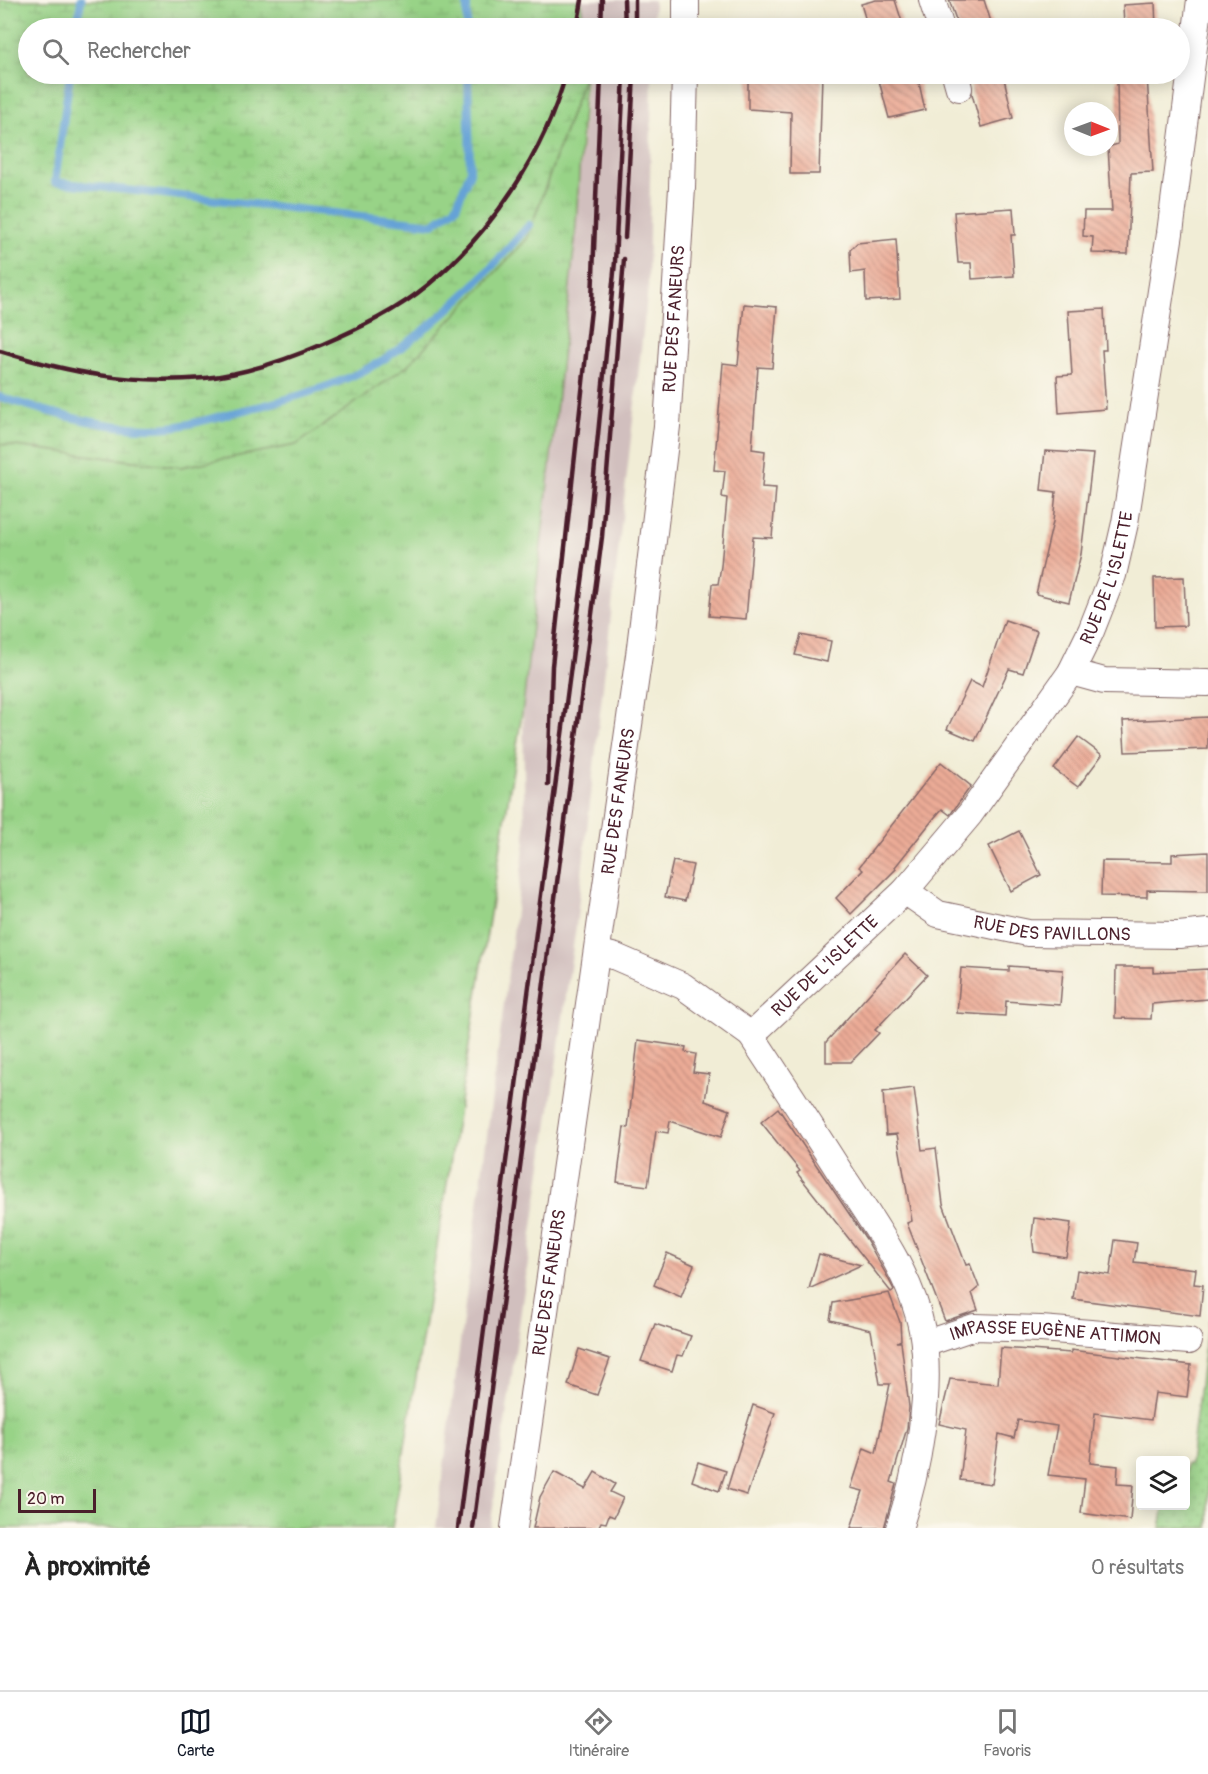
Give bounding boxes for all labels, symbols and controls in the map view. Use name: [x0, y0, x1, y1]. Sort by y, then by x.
search box: [18, 18, 1190, 84]
icon: search: [39, 35, 72, 68]
text: Rechercher: [87, 37, 191, 65]
north arrow: [1064, 102, 1118, 156]
street label: RUE DES FANEURS: [658, 244, 690, 393]
street label: RUE DE L'ISLETTE: [1075, 510, 1138, 648]
street label: RUE DES FANEURS: [596, 727, 640, 876]
street label: RUE DE L'ISLETTE: [767, 910, 883, 1021]
street label: RUE DES PAVILLONS: [971, 910, 1131, 946]
street label: RUE DES FANEURS: [527, 1208, 571, 1357]
street label: IMPASSE EUGÈNE ATTIMON: [946, 1315, 1162, 1350]
map controls: [1136, 1456, 1190, 1510]
button: layers: [1136, 1456, 1190, 1510]
scale bar: [18, 1486, 96, 1514]
text: 20 m: [27, 1489, 65, 1509]
text: À proximité: [24, 1551, 151, 1583]
text: 0 résultats: [1091, 1555, 1184, 1580]
tab: Carte: [177, 1705, 214, 1761]
tab: Itinéraire: [569, 1705, 629, 1761]
tab: Favoris: [983, 1705, 1031, 1761]

